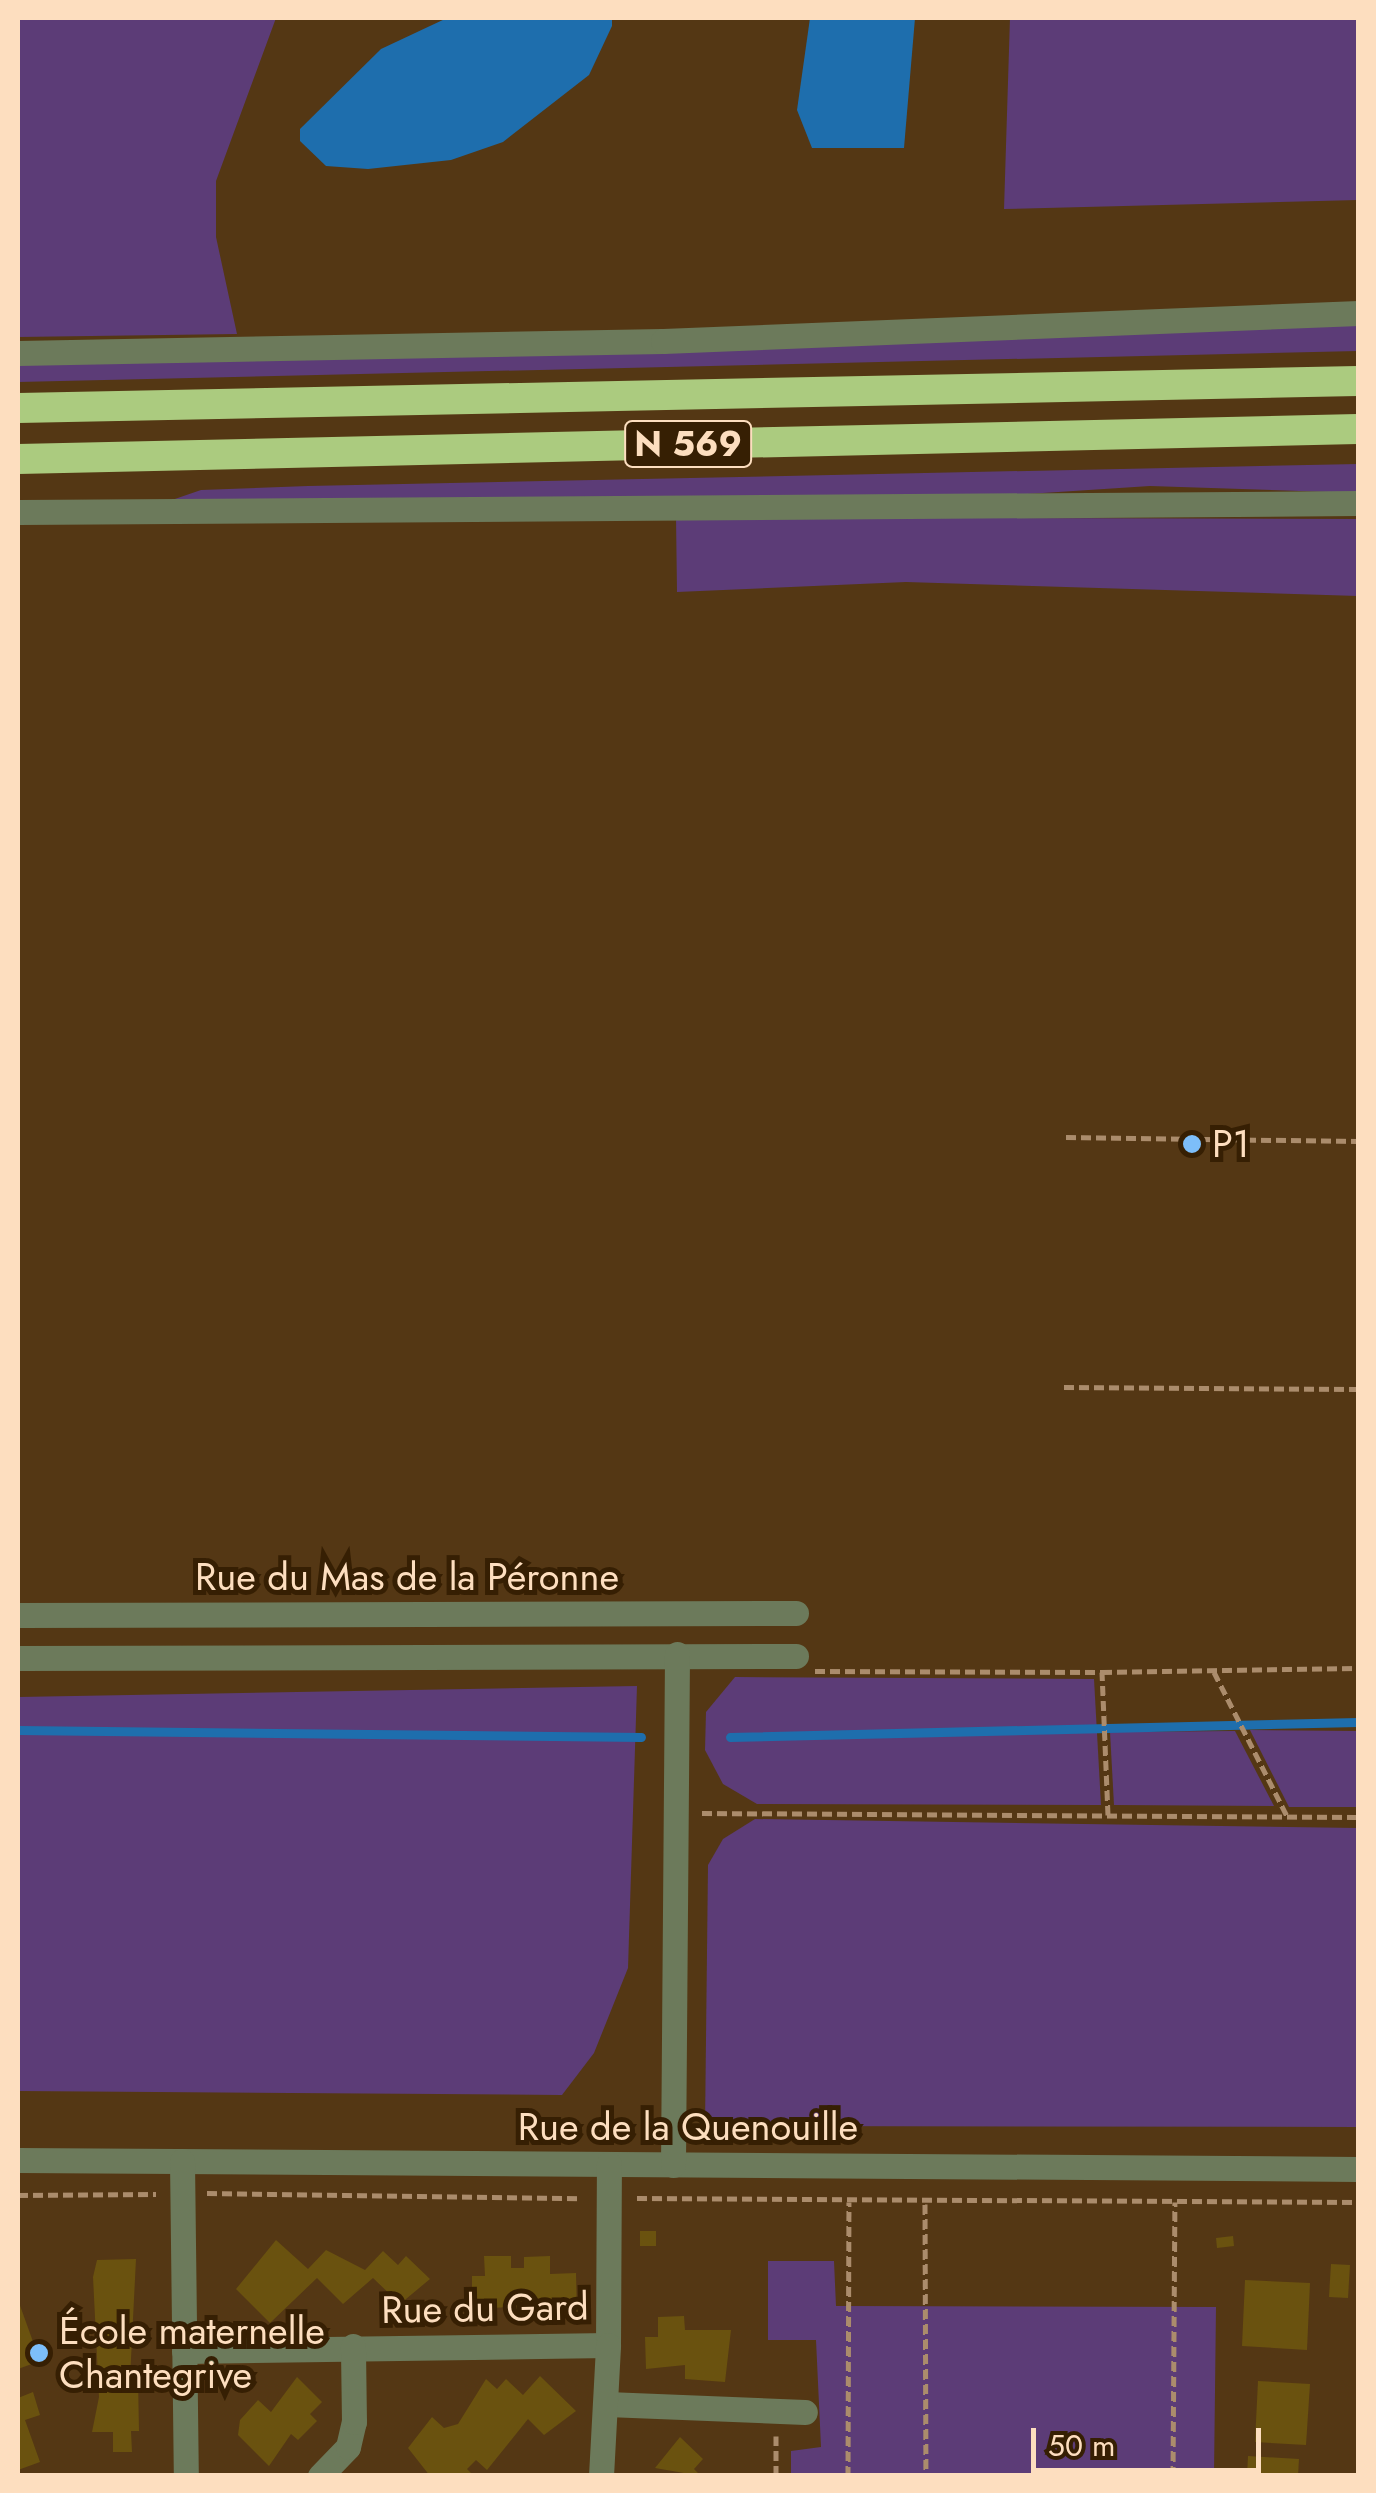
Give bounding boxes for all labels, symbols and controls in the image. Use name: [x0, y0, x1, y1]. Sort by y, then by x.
road number: N 569: [623, 414, 753, 474]
place label: P1: [1212, 1121, 1250, 1167]
marker: P1: [1181, 1133, 1203, 1155]
street label: Rue du Mas de la Péronne: [195, 1554, 619, 1600]
street label: Rue de la Quenouille: [518, 2104, 858, 2150]
street label: Rue du Gard: [381, 2283, 589, 2333]
place label: École maternelle Chantegrive: [59, 2308, 325, 2398]
marker: École maternelle Chantegrive: [28, 2342, 50, 2364]
scale bar: [1036, 2408, 1266, 2470]
text: 50 m: [1048, 2424, 1115, 2467]

